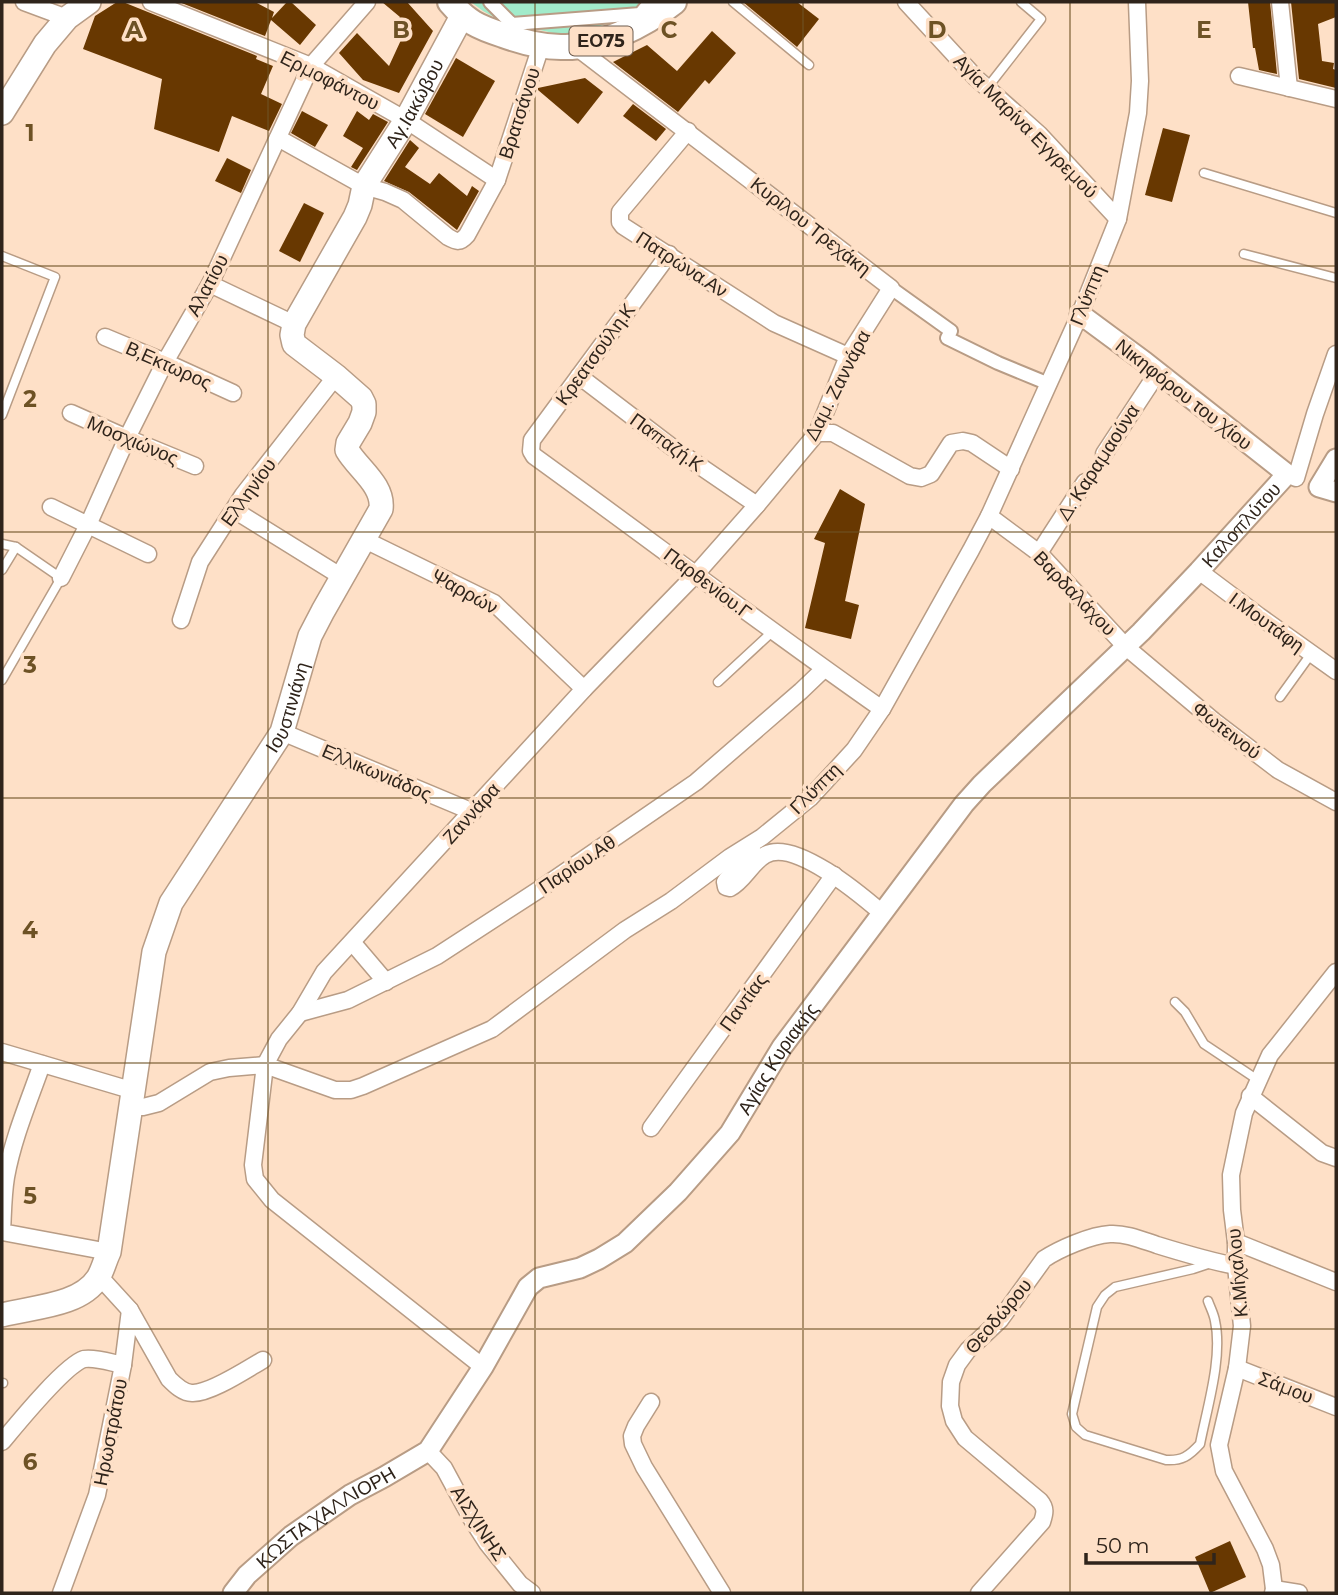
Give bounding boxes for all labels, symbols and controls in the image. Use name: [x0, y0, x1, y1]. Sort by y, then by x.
text: A: [124, 16, 143, 44]
text: B: [392, 16, 410, 44]
text: C: [661, 16, 678, 44]
text: D: [928, 16, 947, 44]
text: E: [1196, 16, 1212, 44]
road number: ΕΟ75: [570, 26, 632, 56]
street label: Ερμοφάντου: [276, 46, 383, 115]
street label: Αγία Μαρίνα Εγγρεμού: [949, 50, 1102, 203]
street label: Αγ.Ιακώβου: [380, 55, 449, 152]
street label: Βρατσάνου: [494, 64, 545, 162]
text: 1: [25, 119, 35, 147]
street label: Κυρίλου Τρεχάκη: [746, 172, 875, 281]
street label: Πατρώνα.Αν: [632, 226, 732, 302]
street label: Αλατίου: [182, 250, 233, 320]
street label: Γλύπτη: [1065, 262, 1110, 329]
street label: Κρεατσούλη.Κ: [551, 299, 640, 410]
street label: Δαμ. Ζαννάρα: [800, 326, 875, 444]
street label: Νικηφόρου του Χίου: [1111, 334, 1256, 455]
street label: Β,Εκτωρος: [122, 336, 215, 395]
text: 2: [23, 385, 37, 413]
street label: Δ. Καραμαούνα: [1052, 400, 1145, 525]
street label: Παπαζή.Κ: [626, 408, 708, 477]
street label: Μοσχιώνος: [84, 411, 182, 470]
street label: Ελληνίου: [216, 454, 281, 531]
street label: Καλοπλύτου: [1197, 478, 1286, 572]
street label: Παρθενίου.Γ: [659, 543, 756, 624]
street label: Βαρδαλάχου: [1029, 546, 1121, 640]
street label: Ψαρρών: [428, 564, 502, 619]
street label: Ι.Μουτάφη: [1225, 587, 1309, 657]
text: 3: [22, 651, 37, 679]
street label: Ιουστινιάνη: [261, 659, 314, 757]
street label: Φωτεινού: [1188, 697, 1265, 764]
street label: Ελλικωνιάδος: [319, 739, 435, 806]
street label: Γλύπτη: [785, 758, 846, 819]
street label: Ζαννάρα: [438, 778, 505, 849]
street label: Παρίου.Αθ: [534, 830, 620, 899]
text: 4: [22, 916, 38, 944]
street label: Παντίας: [715, 969, 772, 1036]
street label: Αγίας Κυριακής: [733, 998, 823, 1119]
text: 5: [23, 1182, 37, 1210]
street label: Κ.Μίχαλου: [1222, 1228, 1253, 1318]
street label: Θεοδώρου: [960, 1274, 1036, 1359]
street label: Σάμου: [1255, 1367, 1316, 1408]
street label: Ηρωστράτου: [89, 1377, 132, 1488]
text: 6: [23, 1448, 38, 1476]
street label: ΚΩΣΤΑ ΧΑΛΛΙΟΡΗ: [252, 1462, 400, 1573]
street label: ΑΙΣΧΙΝΗΣ: [446, 1481, 511, 1565]
scale bar: [1086, 1522, 1214, 1566]
text: 50 m: [1096, 1533, 1150, 1558]

